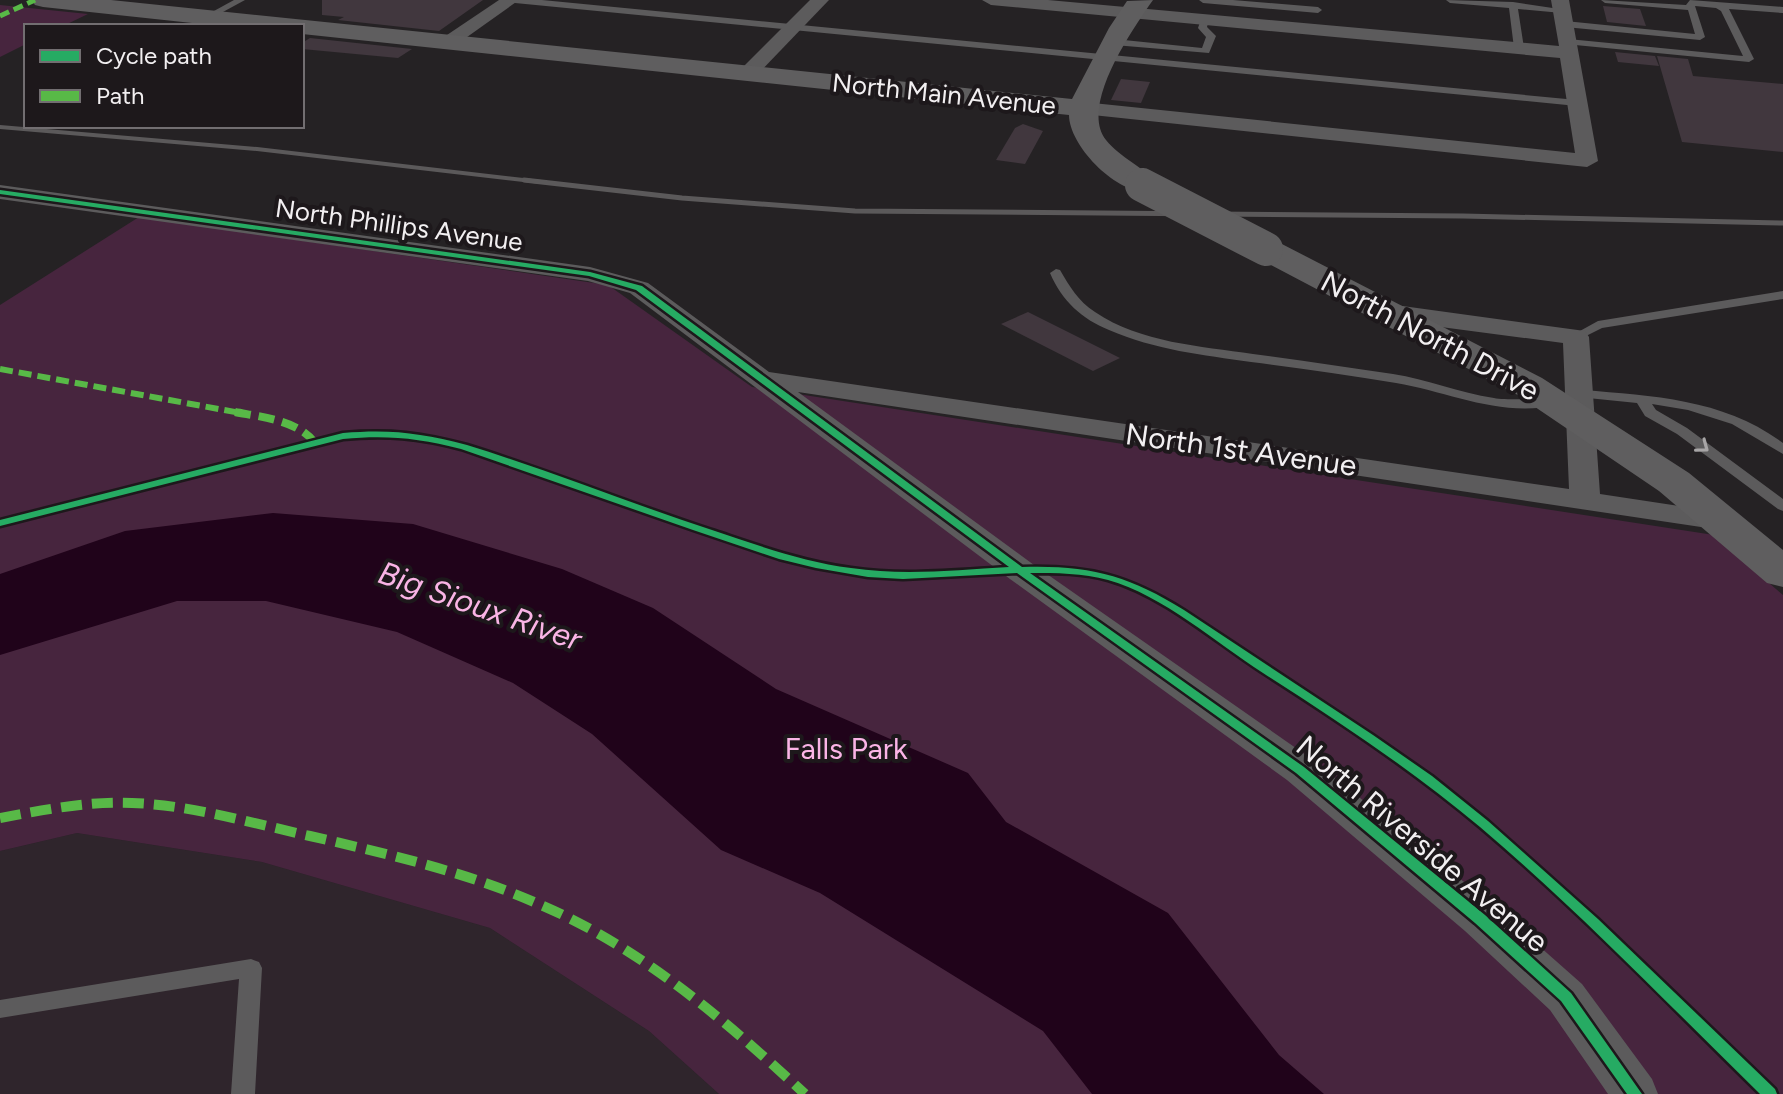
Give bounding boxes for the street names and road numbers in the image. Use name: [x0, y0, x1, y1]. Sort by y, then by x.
street label: North Main Avenue: [830, 66, 1058, 122]
street label: North Phillips Avenue: [273, 192, 525, 258]
street label: North North Drive: [1315, 262, 1546, 409]
street label: North 1st Avenue: [1123, 415, 1359, 484]
street label: North Riverside Avenue: [1289, 727, 1556, 960]

